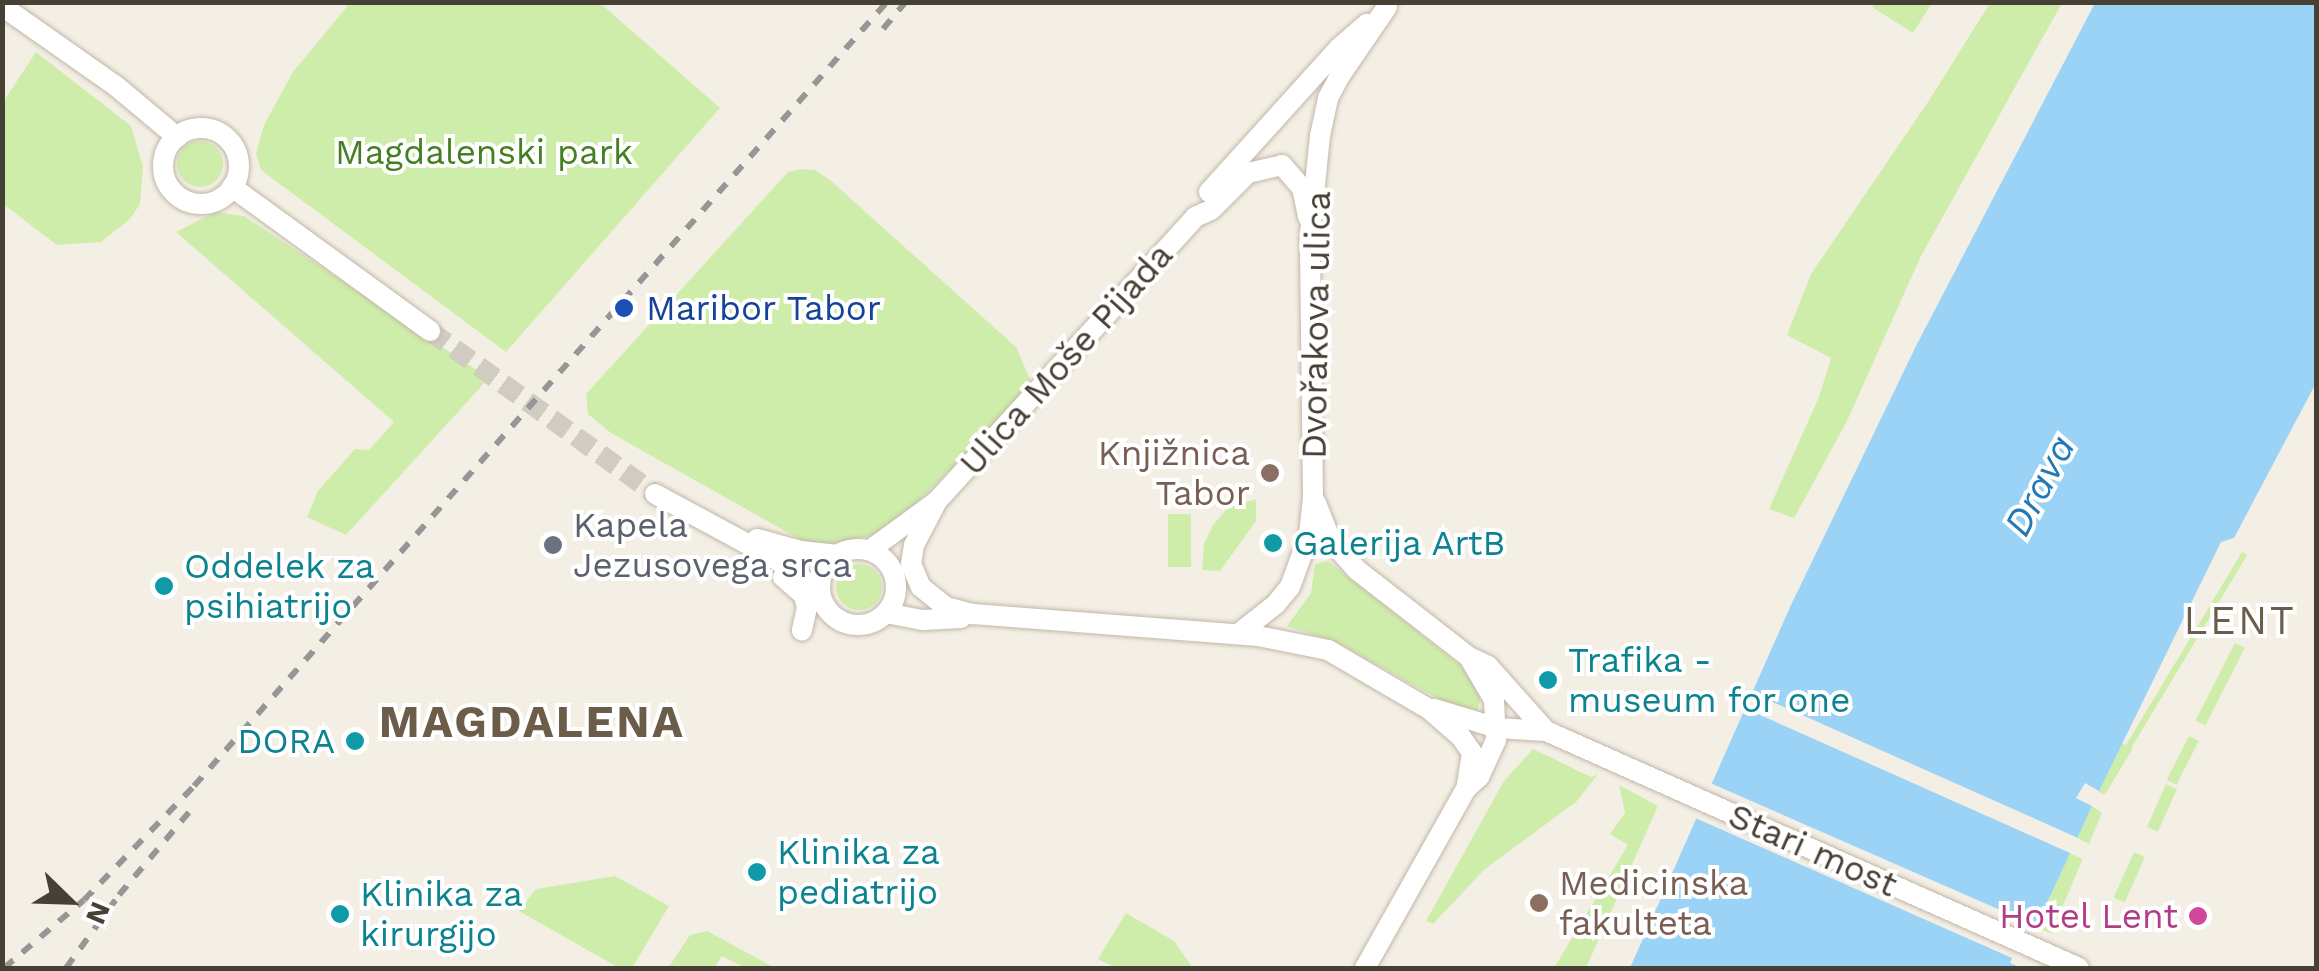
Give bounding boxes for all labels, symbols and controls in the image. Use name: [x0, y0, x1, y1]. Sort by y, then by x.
park label: Magdalenski park: [335, 131, 633, 173]
street label: Dvořakova ulica: [1293, 190, 1339, 460]
street label: Ulica Moše Pijada: [950, 234, 1182, 484]
place label: Maribor Tabor: [646, 287, 883, 329]
marker: Maribor Tabor: [611, 295, 637, 321]
water label: Drava: [1995, 428, 2085, 544]
place label: Knjižnica Tabor: [1098, 432, 1250, 514]
marker: Knjižnica Tabor: [1259, 462, 1281, 484]
place label: Kapela Jezusovega srca: [573, 504, 853, 586]
place label: Galerija ArtB: [1293, 522, 1508, 564]
marker: Galerija ArtB: [1262, 532, 1284, 554]
marker: Kapela Jezusovega srca: [542, 534, 564, 556]
place label: Oddelek za psihiatrijo: [184, 545, 375, 627]
marker: Oddelek za psihiatrijo: [153, 575, 175, 597]
district label: LENT: [2184, 597, 2296, 645]
place label: Trafika - museum for one: [1568, 639, 1852, 721]
marker: Trafika - museum for one: [1537, 669, 1559, 691]
district label: MAGDALENA: [379, 695, 685, 749]
place label: DORA: [237, 720, 335, 762]
marker: DORA: [344, 730, 366, 752]
street label: Stari most: [1722, 794, 1904, 906]
place label: Klinika za pediatrijo: [777, 831, 941, 913]
north arrow: [20, 851, 120, 951]
marker: Klinika za pediatrijo: [746, 861, 768, 883]
place label: Medicinska fakulteta: [1559, 862, 1748, 944]
place label: Klinika za kirurgijo: [360, 873, 524, 955]
marker: Medicinska fakulteta: [1528, 892, 1550, 914]
place label: Hotel Lent: [1998, 895, 2178, 937]
text: N: [79, 897, 117, 929]
marker: Klinika za kirurgijo: [329, 903, 351, 925]
marker: Hotel Lent: [2187, 905, 2209, 927]

